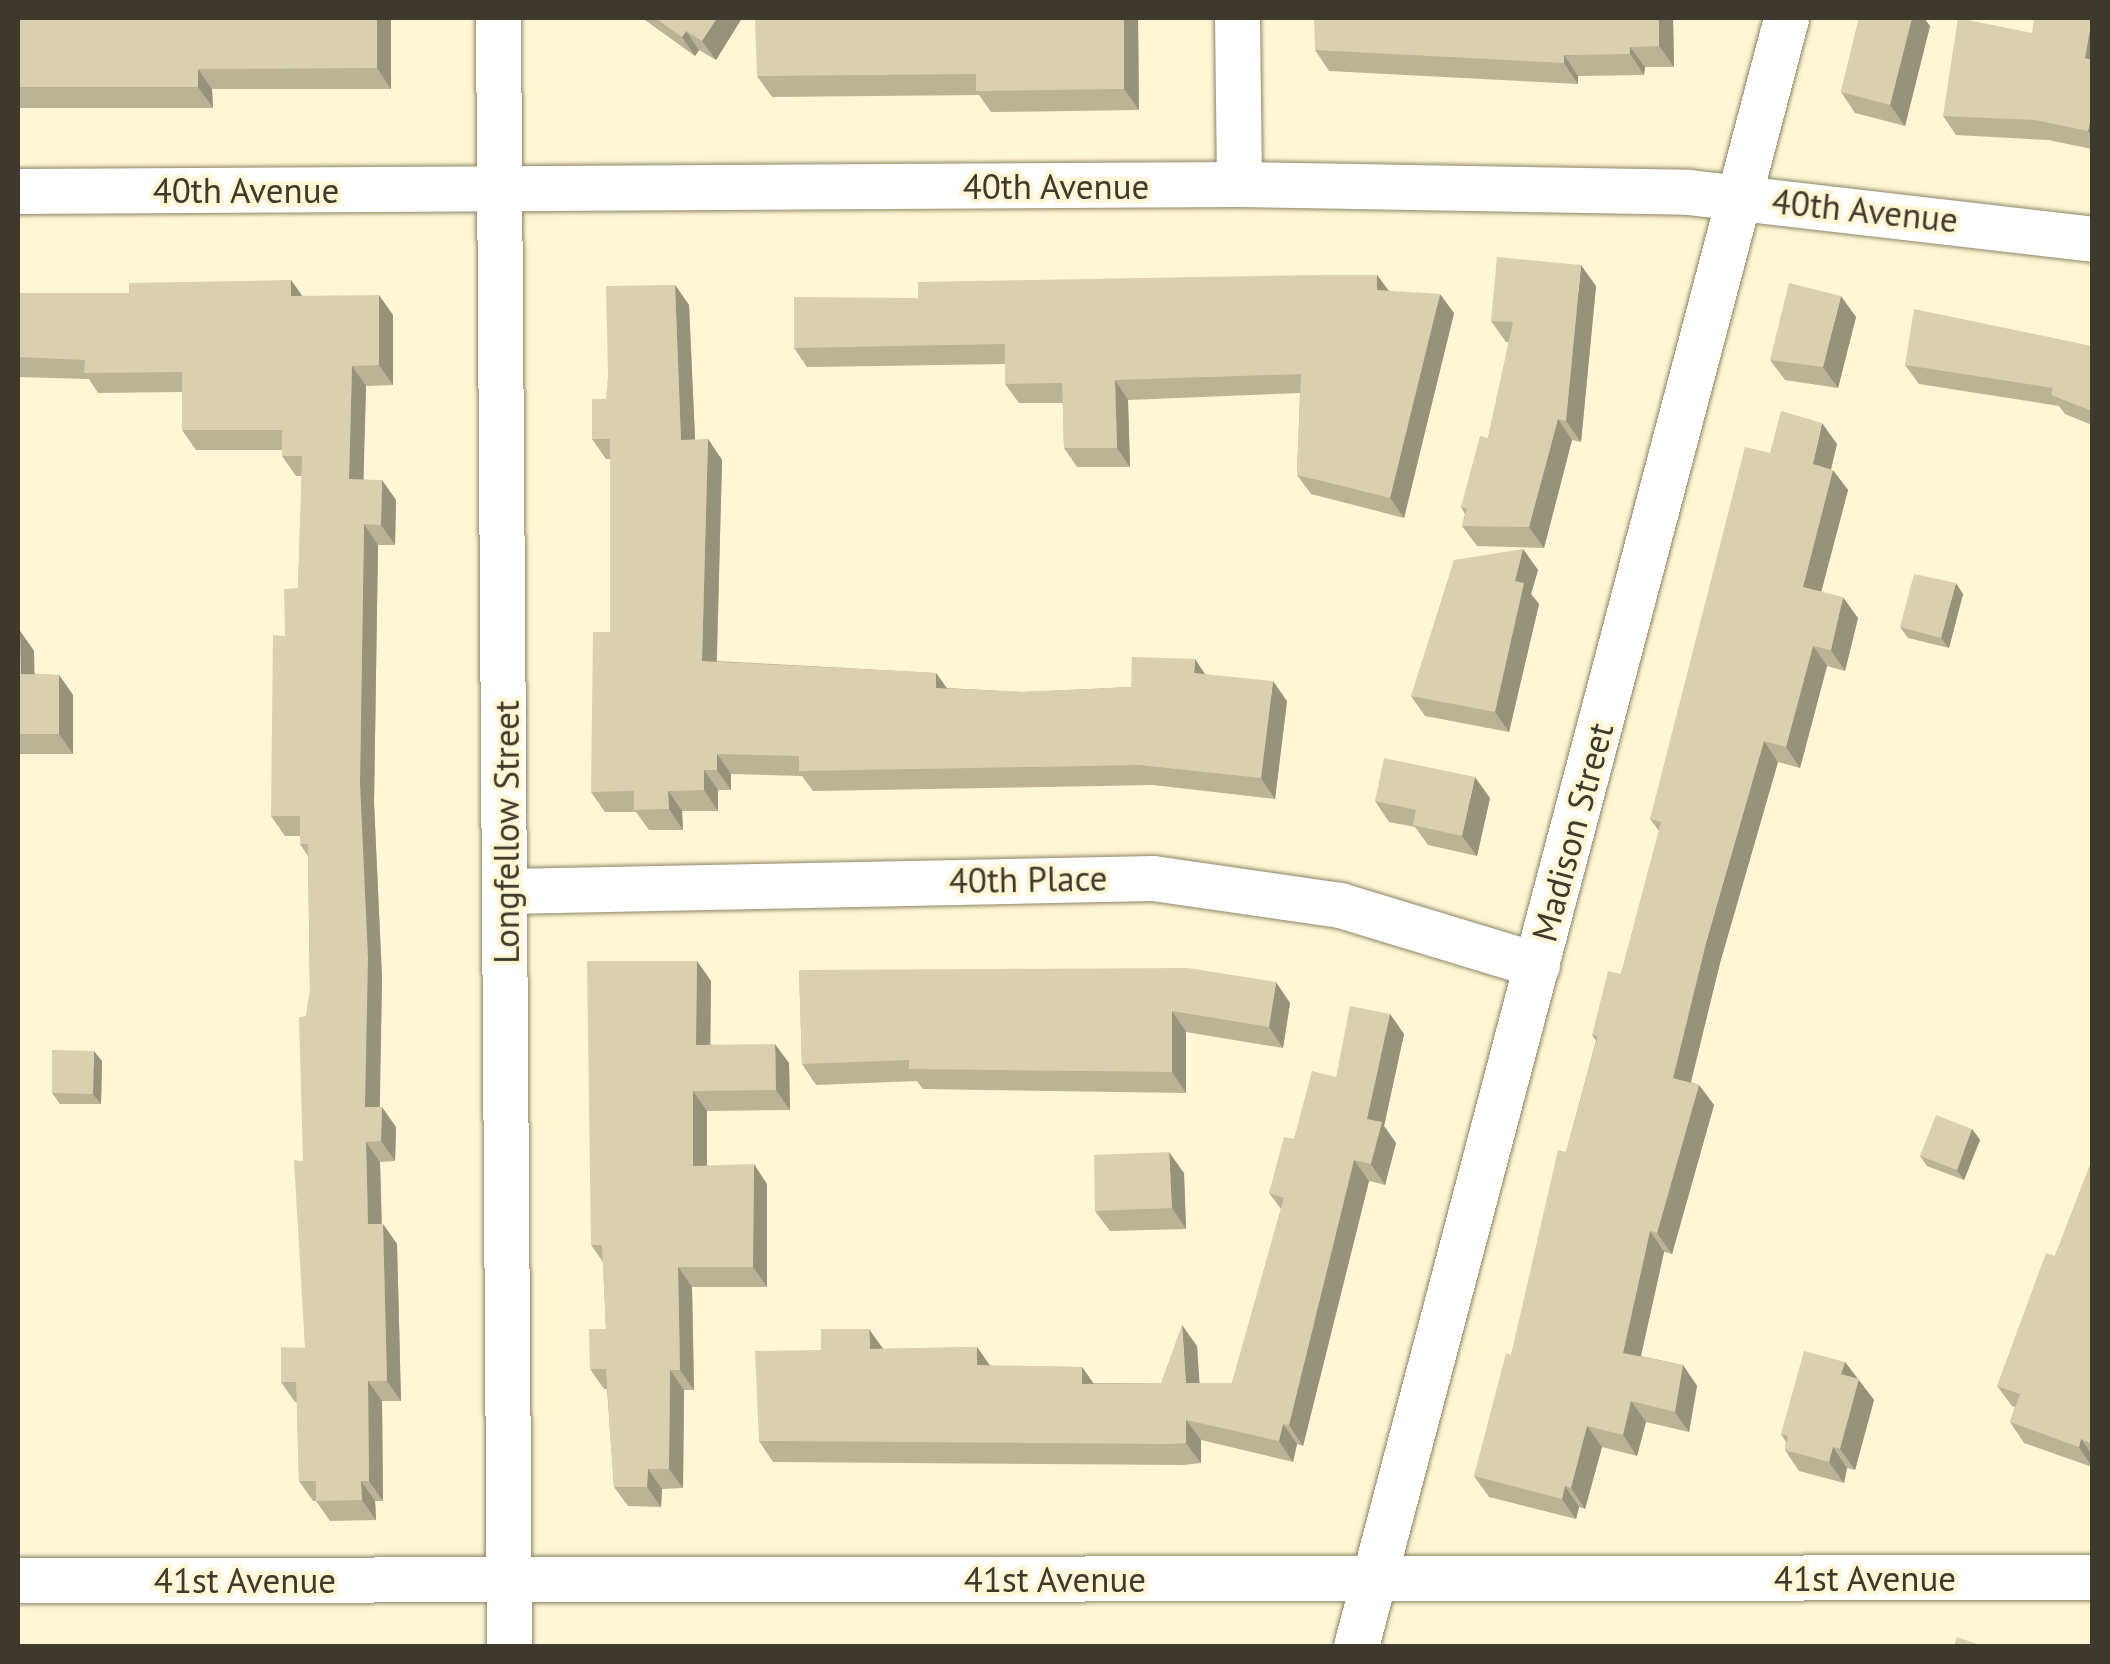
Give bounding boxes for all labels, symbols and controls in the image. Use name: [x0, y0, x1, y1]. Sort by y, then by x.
street label: 40th Avenue: [962, 165, 1150, 207]
street label: 40th Avenue: [152, 169, 340, 211]
street label: 40th Avenue: [1769, 179, 1961, 241]
street label: Longfellow Street: [485, 700, 527, 964]
street label: Madison Street: [1523, 718, 1621, 946]
street label: 40th Place: [948, 857, 1108, 901]
street label: 41st Avenue: [1773, 1557, 1957, 1599]
street label: 41st Avenue: [963, 1558, 1147, 1600]
street label: 41st Avenue: [153, 1559, 337, 1601]

